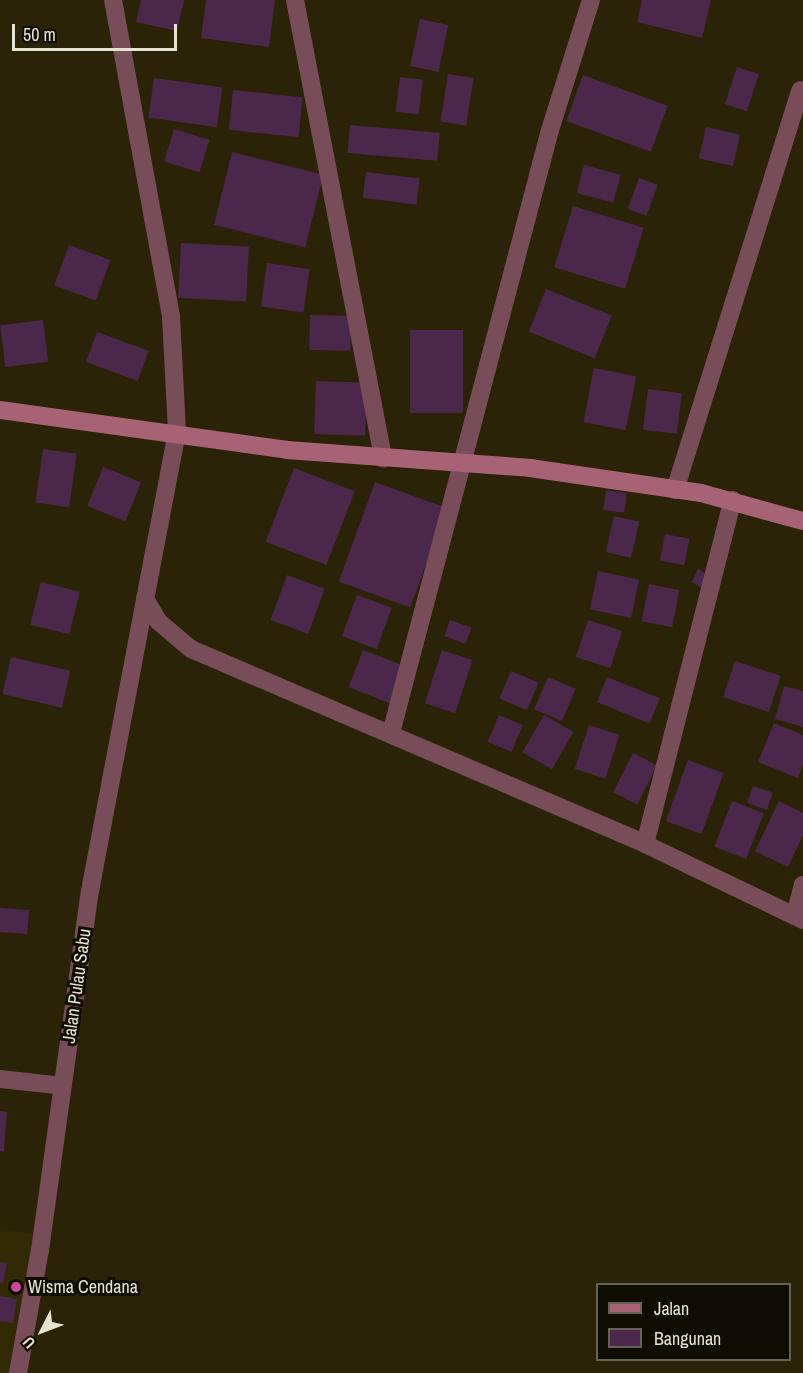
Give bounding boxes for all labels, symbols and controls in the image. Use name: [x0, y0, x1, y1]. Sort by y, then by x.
scale bar: [15, 12, 180, 50]
text: 50 m: [23, 22, 56, 47]
street label: Jalan Pulau Sabu: [58, 927, 96, 1045]
place label: Wisma Cendana: [28, 1276, 138, 1298]
marker: Wisma Cendana: [9, 1280, 23, 1294]
legend: [596, 1283, 791, 1361]
text: Jalan: [654, 1296, 689, 1321]
north arrow: [12, 1301, 72, 1361]
text: Bangunan: [654, 1326, 721, 1351]
text: U: [17, 1332, 40, 1354]

